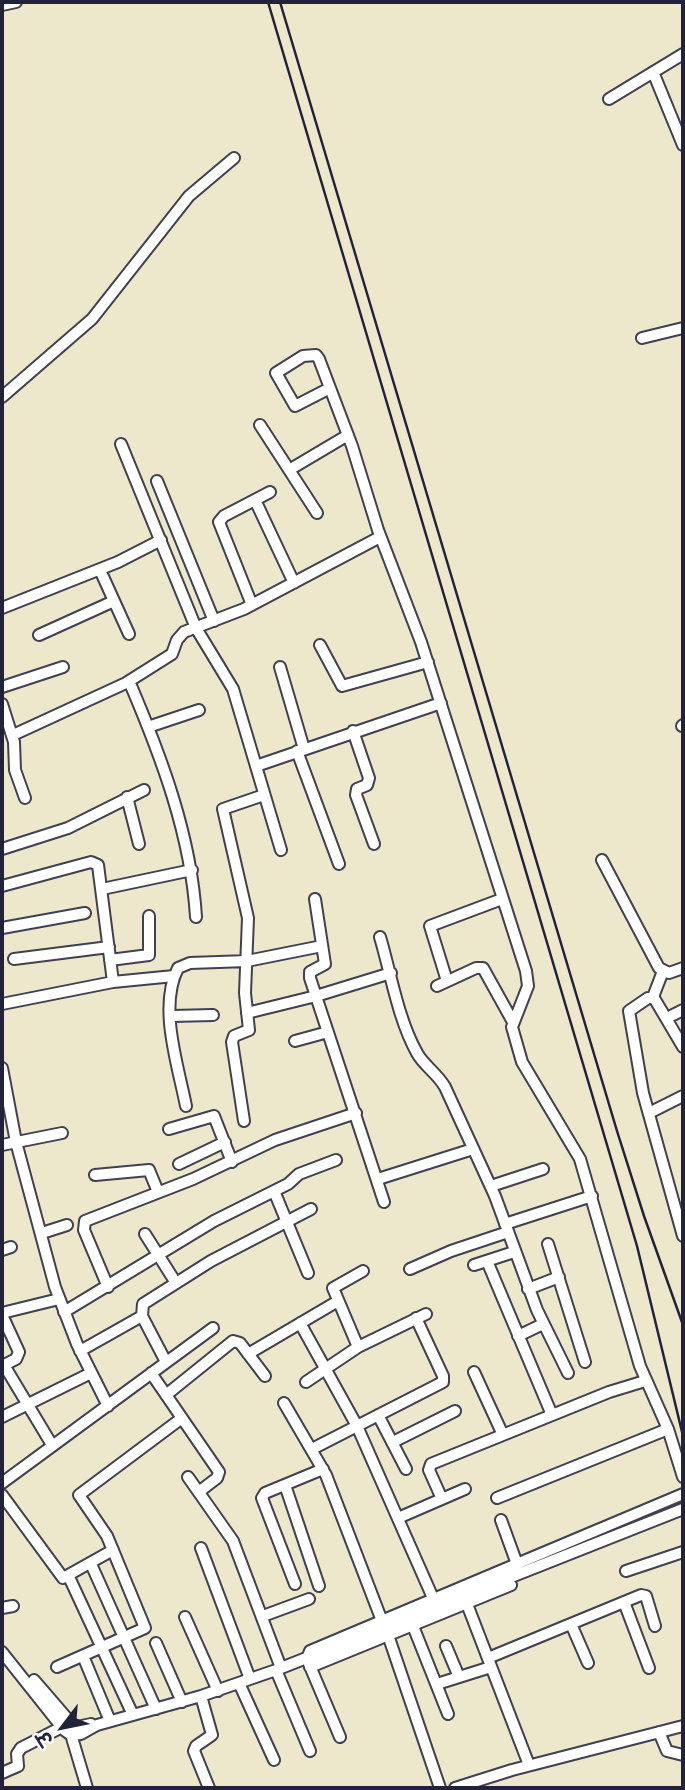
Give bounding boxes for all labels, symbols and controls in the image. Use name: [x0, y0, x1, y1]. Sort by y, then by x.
north arrow: [28, 1692, 98, 1762]
text: उ: [32, 1727, 58, 1750]

